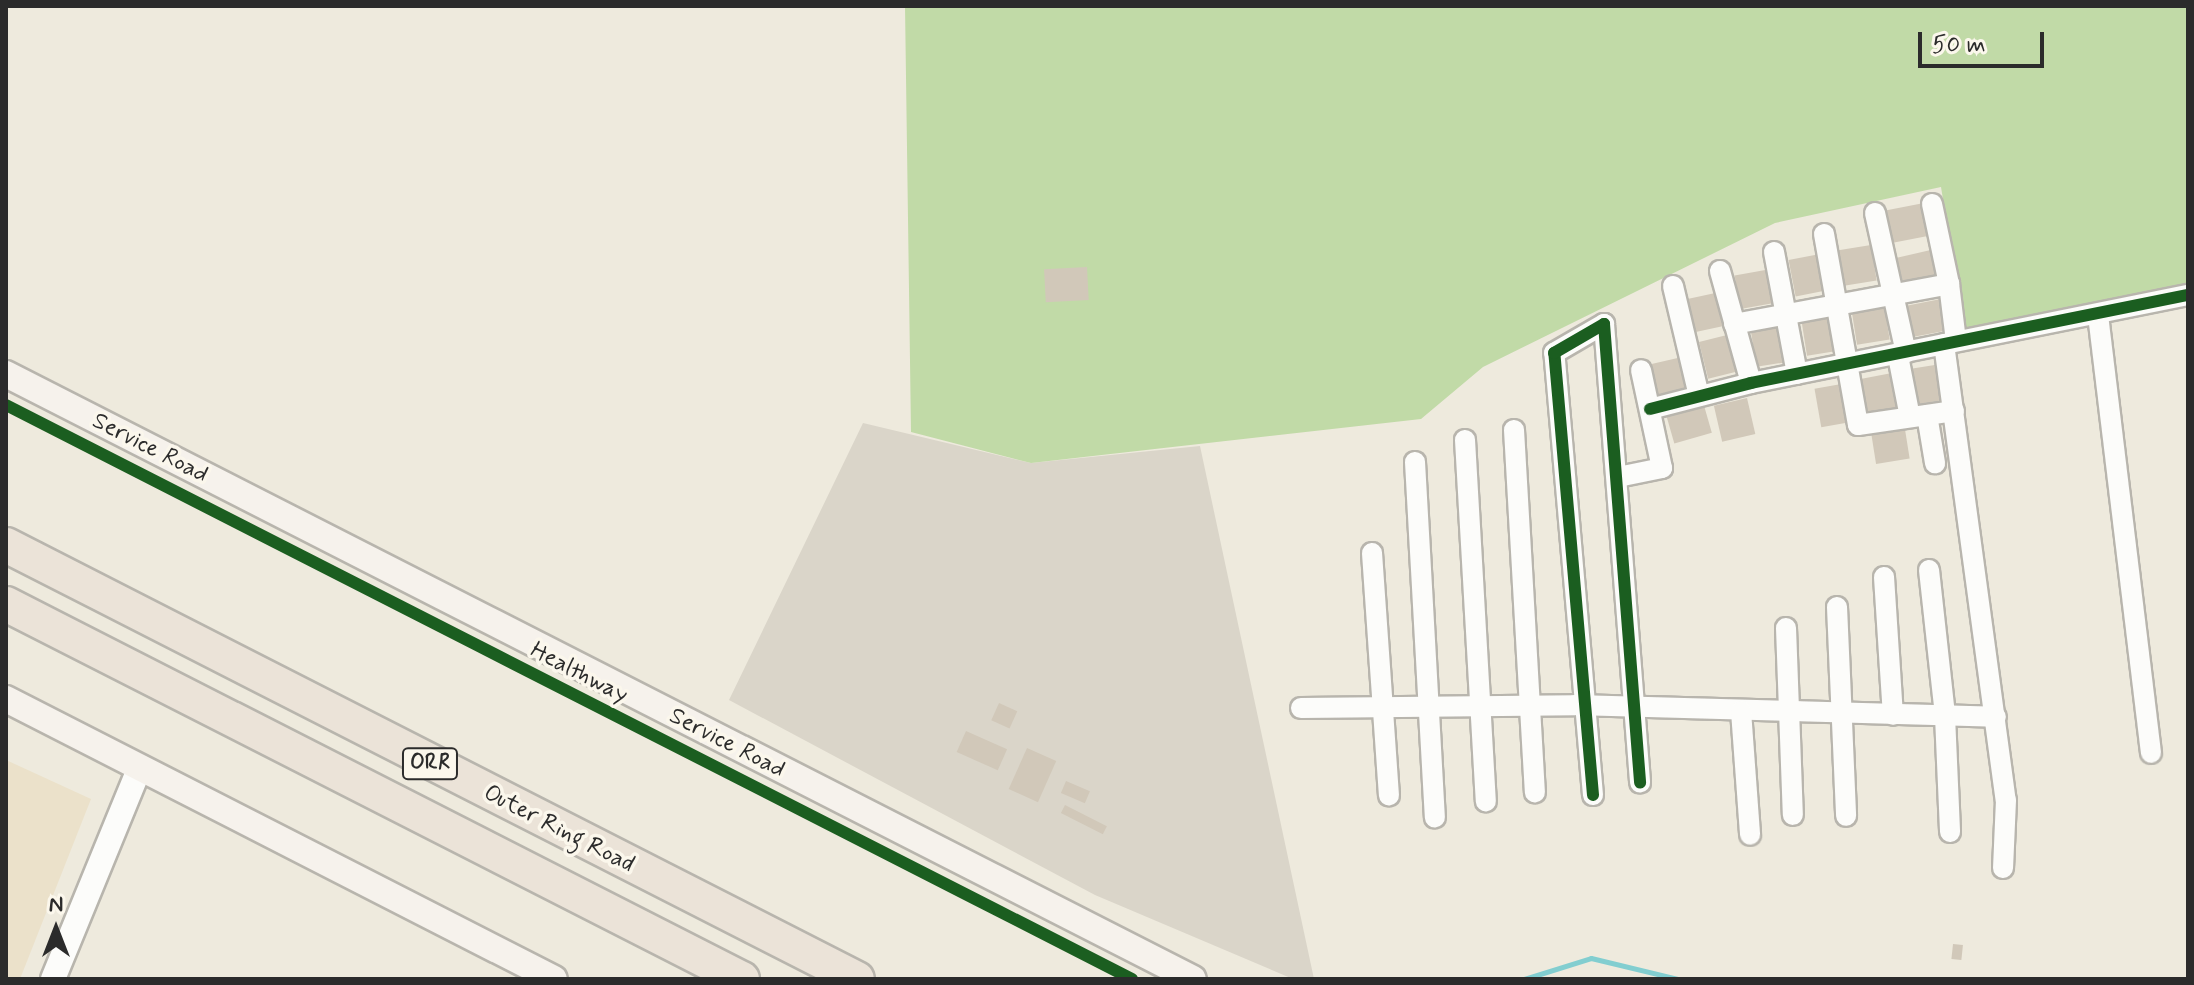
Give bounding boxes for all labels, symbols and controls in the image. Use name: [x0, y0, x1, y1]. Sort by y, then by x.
scale bar: [1922, 16, 2048, 66]
text: 50 m: [1932, 30, 1986, 61]
street label: Service Road: [87, 407, 213, 489]
street label: Healthway: [525, 636, 633, 710]
street label: Service Road: [664, 702, 790, 784]
road number: ORR: [400, 746, 460, 782]
street label: Outer Ring Road: [480, 779, 638, 879]
north arrow: [16, 889, 96, 969]
text: N: [49, 891, 63, 919]

